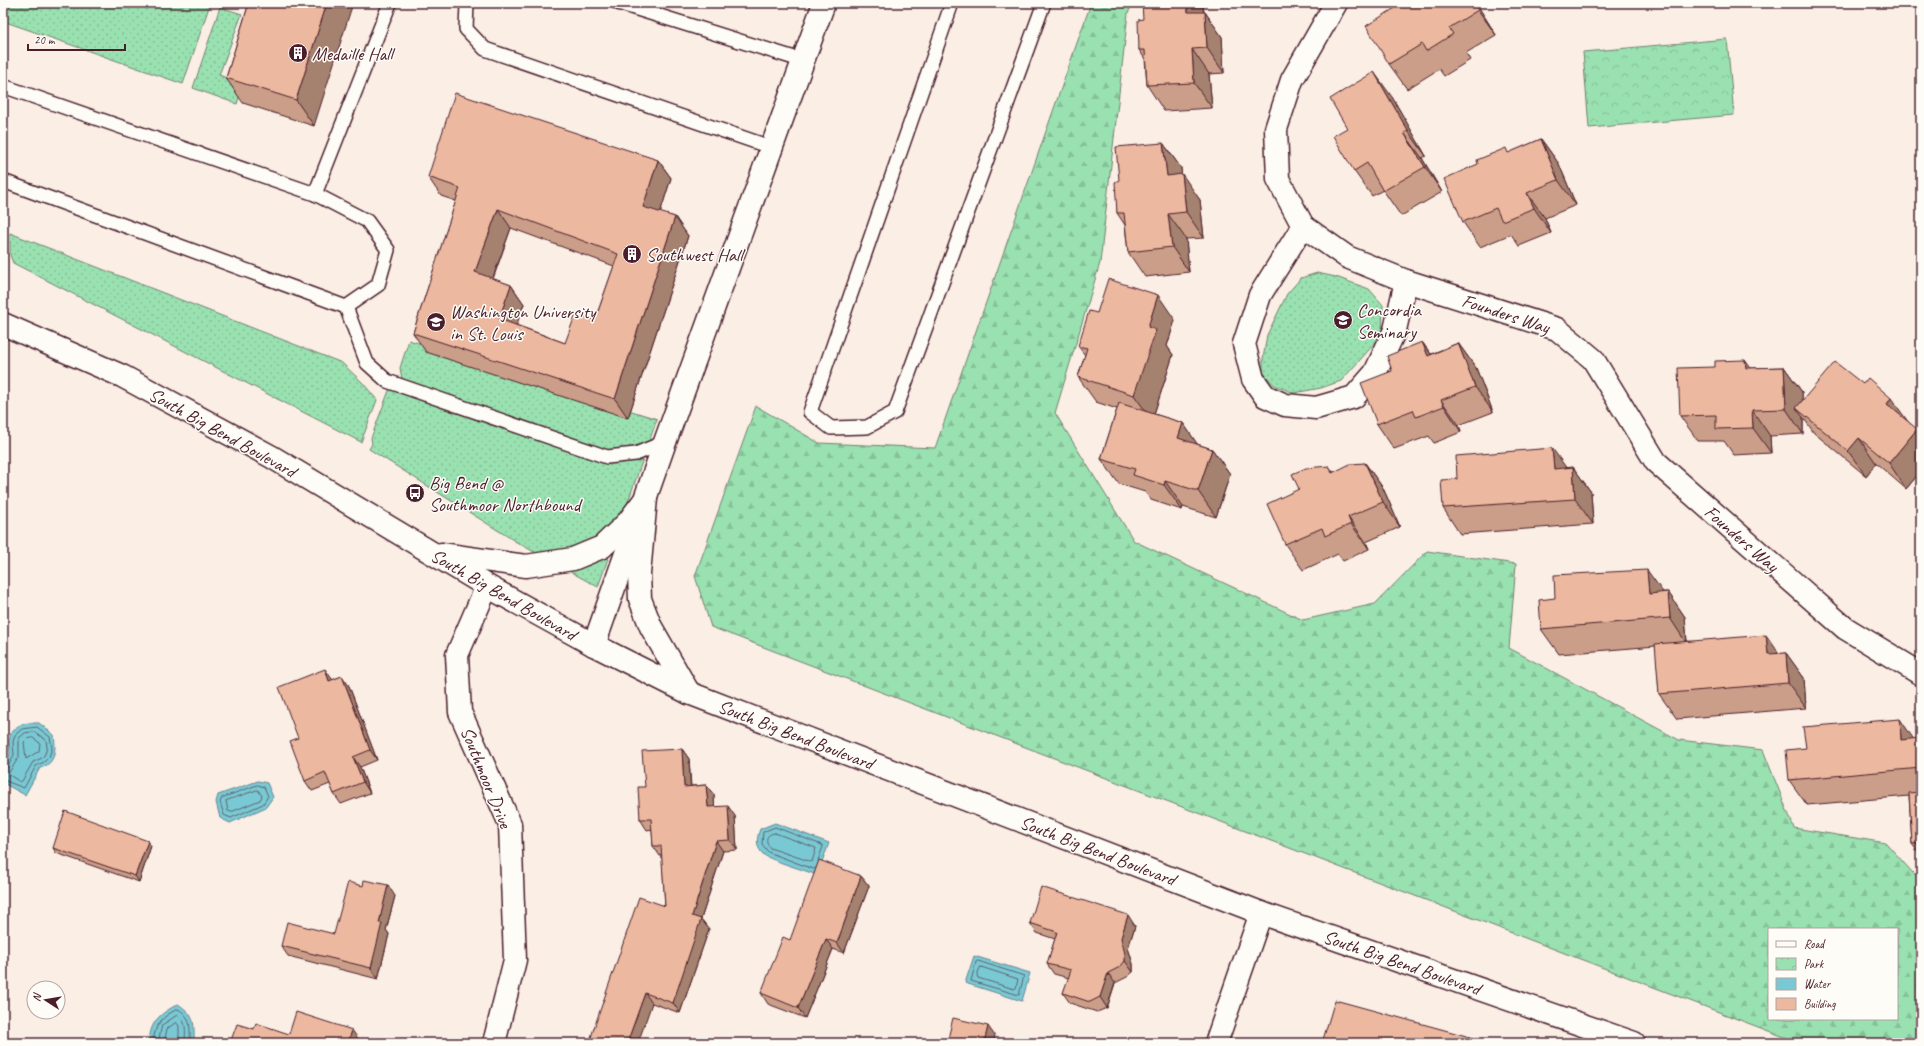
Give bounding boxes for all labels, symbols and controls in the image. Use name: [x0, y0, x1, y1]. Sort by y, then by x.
scale bar: [28, 26, 125, 52]
text: 20 m: [34, 32, 56, 48]
building icon: Medaille Hall: [287, 42, 309, 64]
place label: Medaille Hall: [312, 42, 396, 66]
building icon: Southwest Hall: [621, 243, 643, 265]
place label: Southwest Hall: [646, 243, 746, 267]
street label: Founders Way: [1459, 289, 1554, 340]
place label: Concordia Seminary: [1357, 298, 1422, 344]
place label: Washington University in St. Louis: [450, 300, 597, 346]
school or university icon: Concordia Seminary: [1332, 309, 1354, 331]
school or university icon: Washington University in St. Louis: [425, 311, 447, 333]
street label: South Big Bend Boulevard: [145, 382, 303, 485]
place label: Big Bend @ Southmoor Northbound: [429, 471, 584, 517]
bus stop icon: Big Bend @ Southmoor Northbound: [404, 482, 426, 504]
street label: Founders Way: [1699, 500, 1785, 579]
street label: South Big Bend Boulevard: [426, 543, 583, 648]
street label: South Big Bend Boulevard: [714, 694, 879, 777]
street label: Southmoor Drive: [455, 723, 518, 833]
street label: South Big Bend Boulevard: [1016, 810, 1181, 893]
street label: South Big Bend Boulevard: [1320, 925, 1486, 1002]
legend: [1768, 928, 1898, 1020]
text: Road: [1804, 936, 1826, 952]
text: Park: [1804, 956, 1825, 972]
text: Water: [1804, 976, 1832, 992]
north arrow: [26, 980, 66, 1020]
text: N: [29, 991, 44, 1003]
text: Building: [1804, 996, 1836, 1012]

